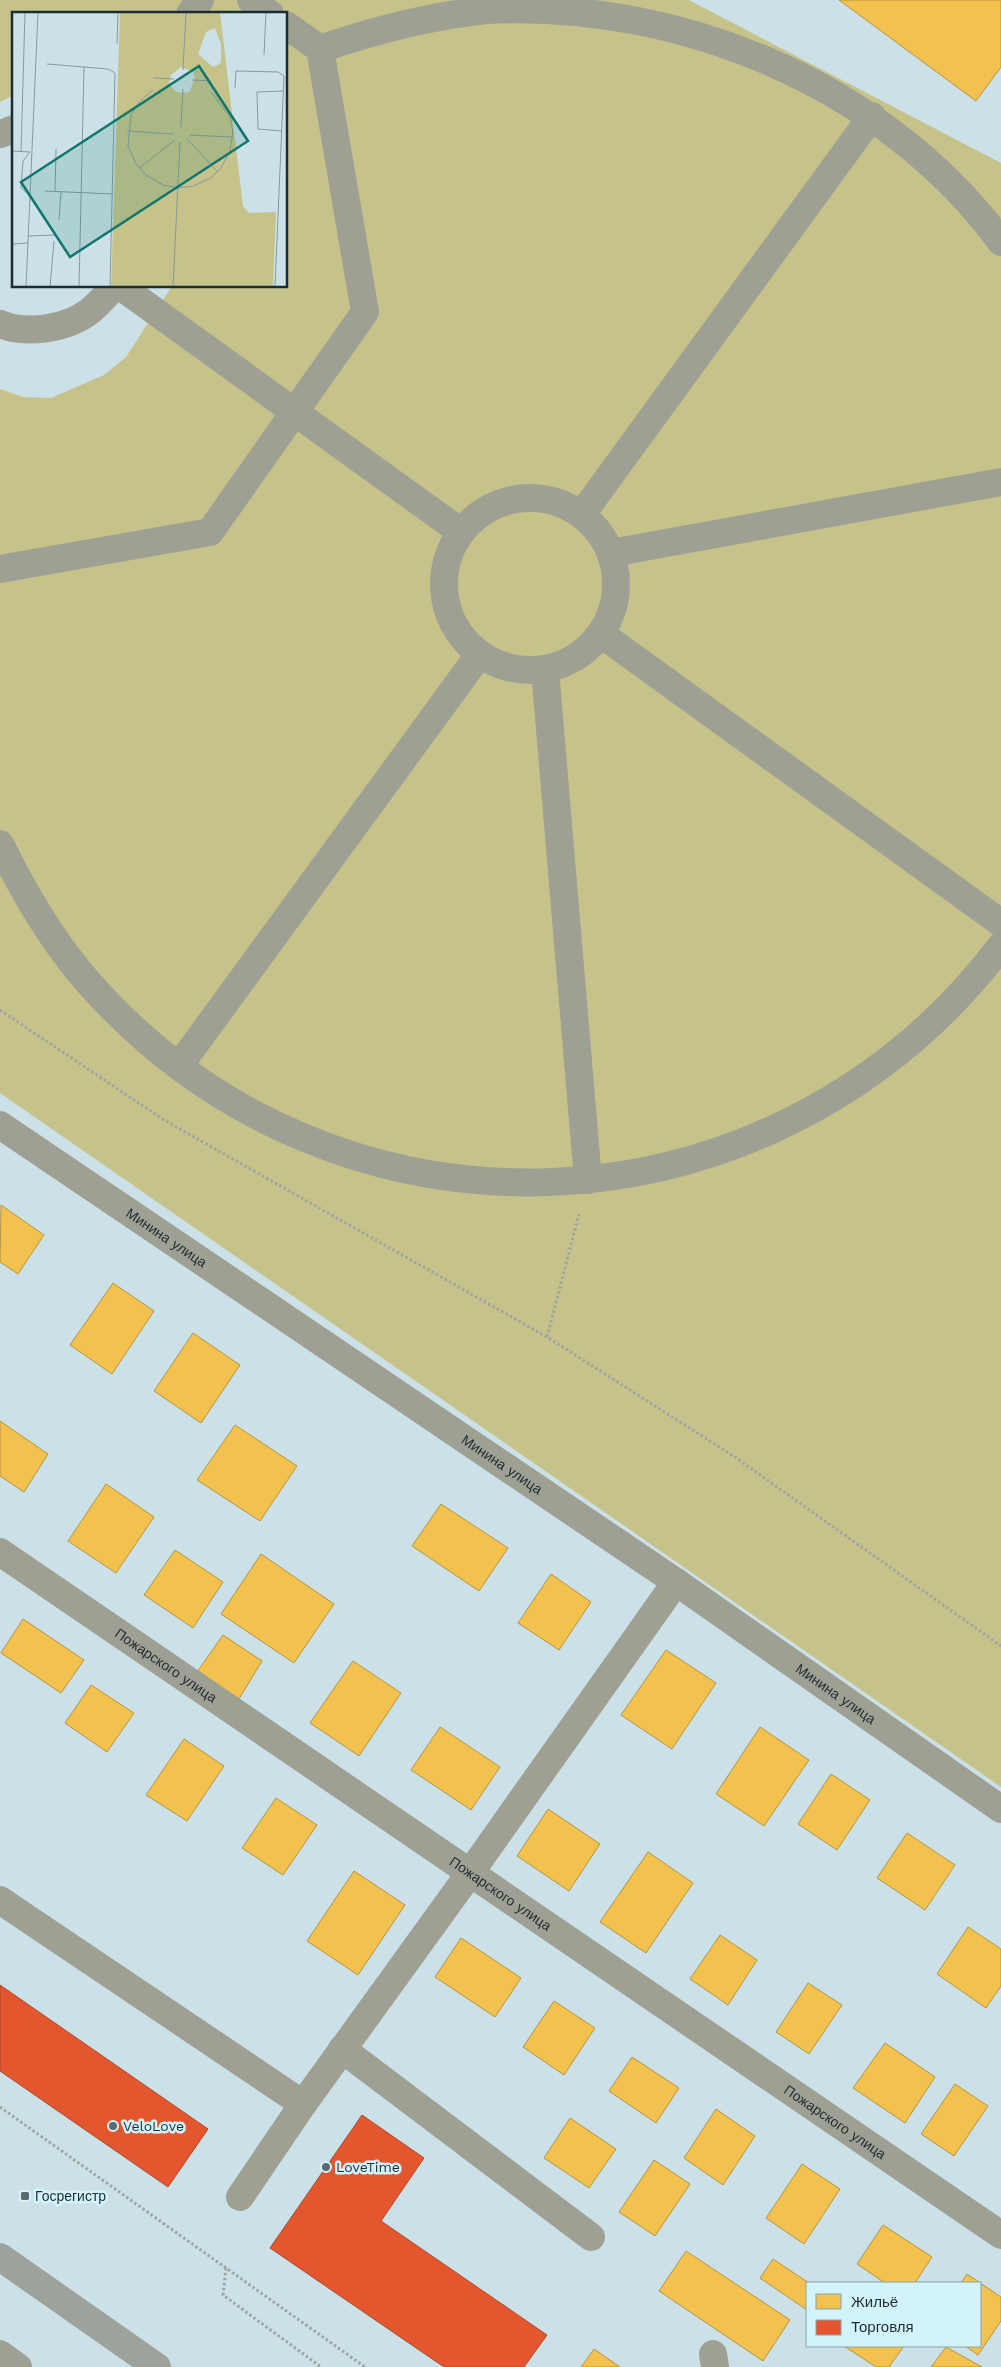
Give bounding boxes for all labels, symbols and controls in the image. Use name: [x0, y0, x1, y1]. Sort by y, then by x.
inset map: [12, 12, 288, 288]
street label: Минина улица: [123, 1205, 210, 1271]
street label: Минина улица: [459, 1431, 546, 1497]
street label: Пожарского улица: [112, 1625, 220, 1706]
street label: Минина улица: [793, 1660, 879, 1727]
street label: Пожарского улица: [447, 1853, 555, 1934]
street label: Пожарского улица: [781, 2081, 889, 2162]
place label: VeloLove: [123, 2118, 184, 2134]
marker: VeloLove: [107, 2120, 119, 2132]
place label: LoveTime: [336, 2159, 400, 2175]
marker: LoveTime: [320, 2161, 332, 2173]
place label: Госрегистр: [35, 2188, 106, 2204]
marker: Госрегистр: [19, 2190, 31, 2202]
legend: [806, 2282, 981, 2347]
text: Жильё: [851, 2293, 898, 2311]
text: Торговля: [851, 2318, 914, 2336]

